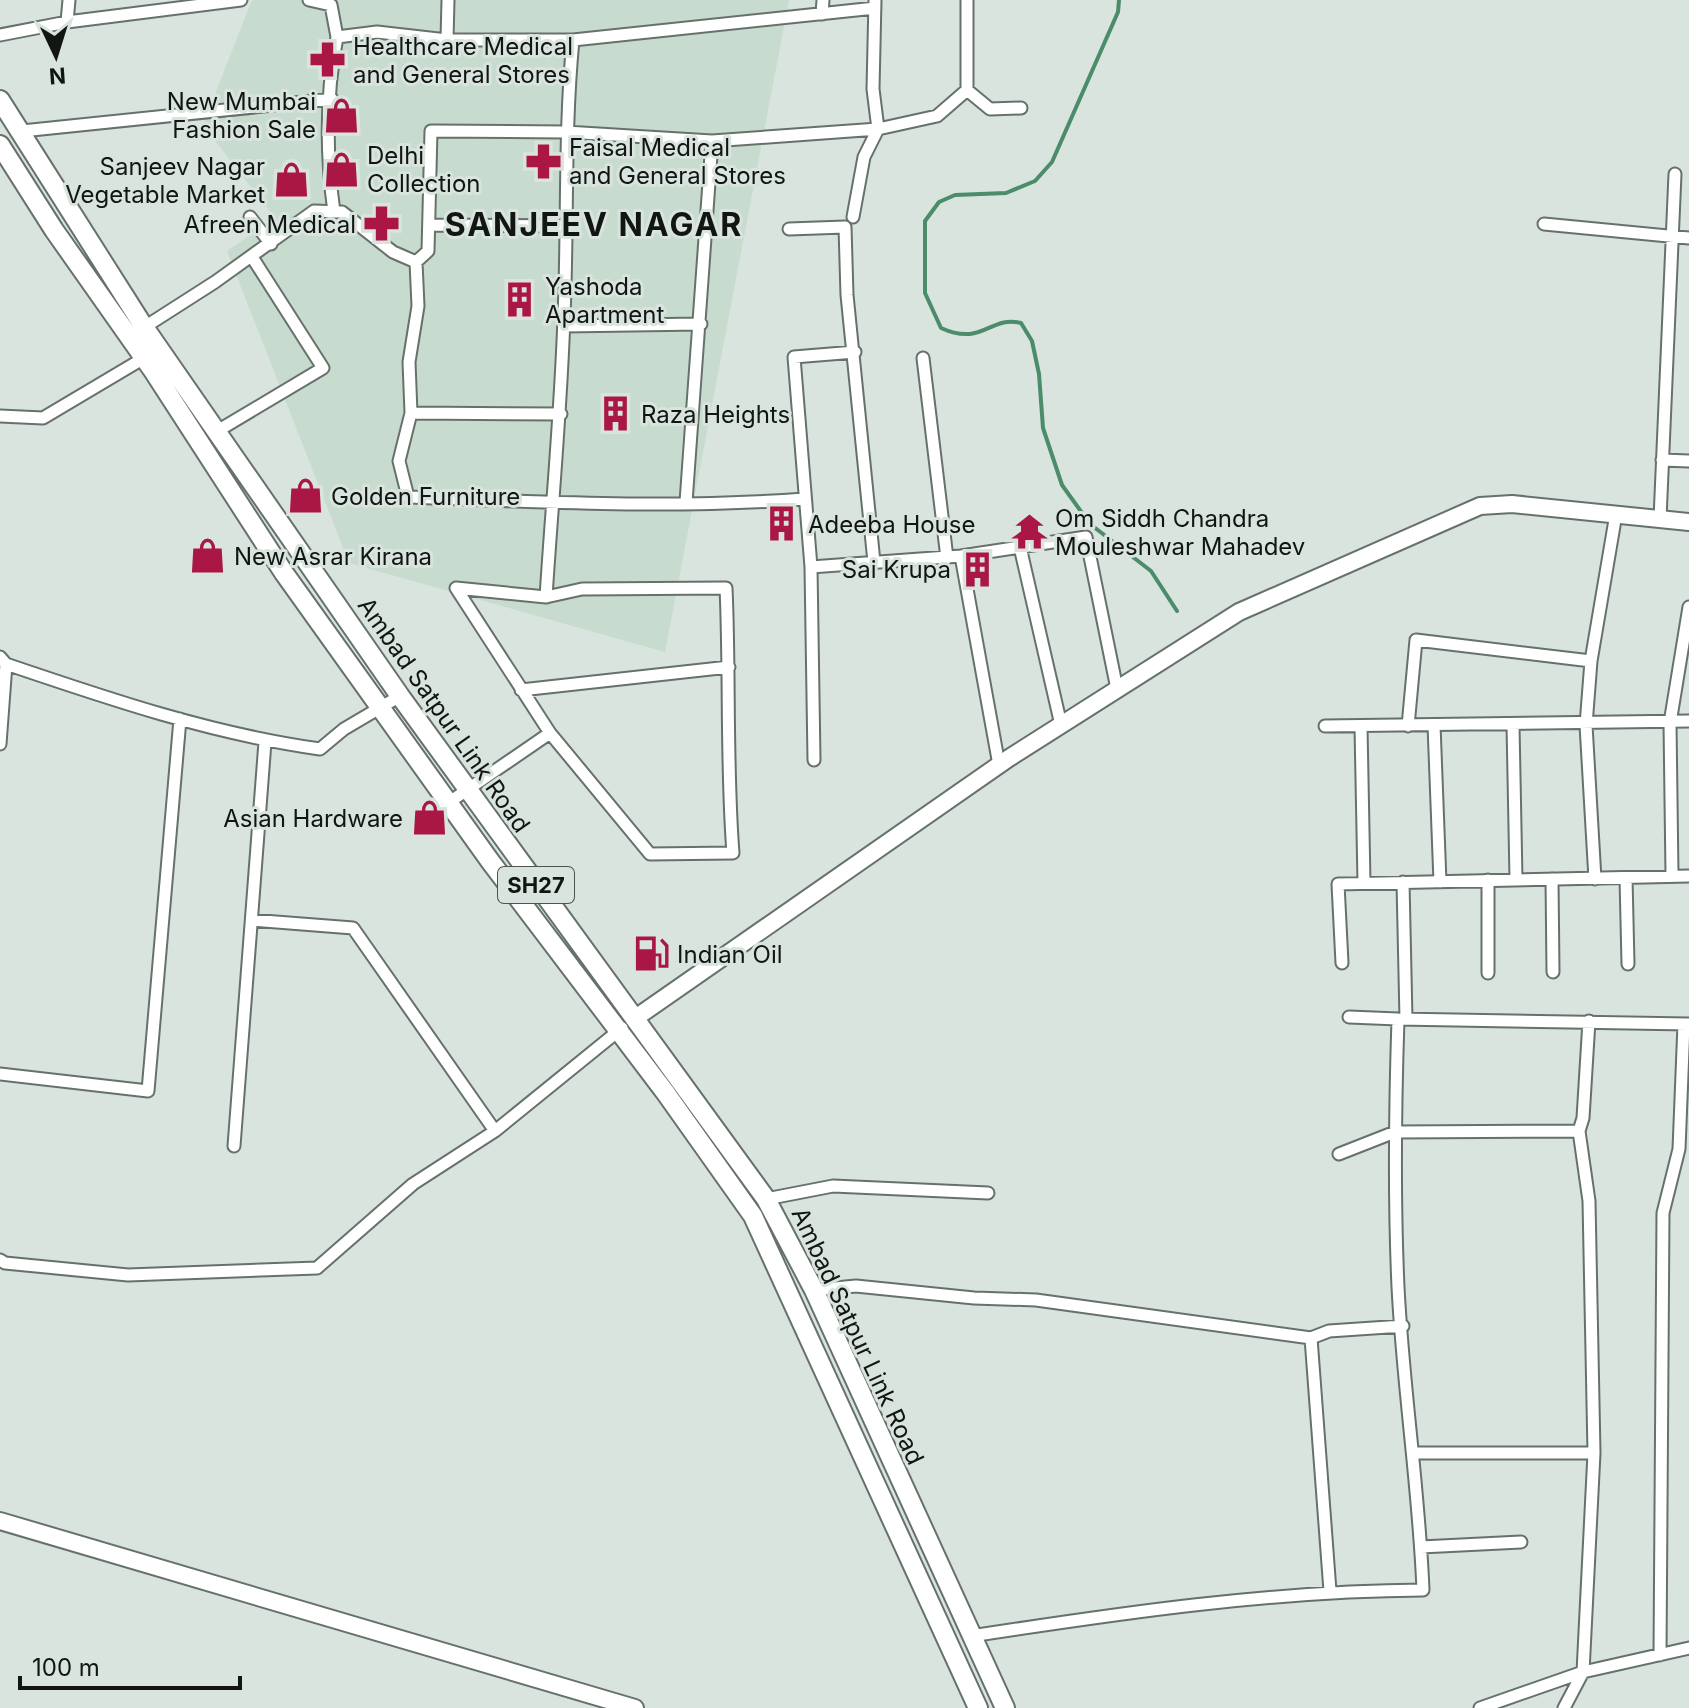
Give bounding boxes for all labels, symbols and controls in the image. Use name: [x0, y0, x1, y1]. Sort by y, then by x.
north arrow: [16, 16, 96, 96]
place label: Healthcare Medical and General Stores: [353, 32, 573, 89]
pharmacy icon: Healthcare Medical and General Stores: [308, 41, 346, 79]
text: N: [48, 62, 67, 90]
place label: New Mumbai Fashion Sale: [167, 87, 316, 144]
shop icon: New Mumbai Fashion Sale: [323, 96, 361, 134]
place label: Faisal Medical and General Stores: [569, 133, 786, 190]
place label: Delhi Collection: [367, 141, 480, 198]
pharmacy icon: Faisal Medical and General Stores: [524, 142, 562, 180]
shop icon: Delhi Collection: [322, 150, 360, 188]
place label: Sanjeev Nagar Vegetable Market: [65, 152, 265, 209]
shop icon: Sanjeev Nagar Vegetable Market: [272, 161, 310, 199]
pharmacy icon: Afreen Medical: [363, 205, 401, 243]
district label: SANJEEV NAGAR: [445, 205, 743, 244]
place label: Afreen Medical: [184, 210, 356, 239]
place label: Yashoda Apartment: [545, 272, 664, 329]
building icon: Yashoda Apartment: [500, 281, 538, 319]
building icon: Raza Heights: [596, 395, 634, 433]
place label: Raza Heights: [641, 400, 790, 429]
shop icon: Golden Furniture: [286, 477, 324, 515]
place label: Golden Furniture: [331, 482, 520, 511]
place label: Om Siddh Chandra Mouleshwar Mahadev: [1055, 504, 1305, 561]
building icon: Adeeba House: [763, 505, 801, 543]
place label: Adeeba House: [808, 510, 975, 539]
temple icon: Om Siddh Chandra Mouleshwar Mahadev: [1010, 513, 1048, 551]
shop icon: New Asrar Kirana: [189, 537, 227, 575]
place label: New Asrar Kirana: [234, 542, 432, 571]
building icon: Sai Krupa: [958, 550, 996, 588]
place label: Sai Krupa: [842, 555, 951, 584]
street label: Ambad Satpur Link Road: [352, 592, 536, 838]
shop icon: Asian Hardware: [410, 799, 448, 837]
place label: Asian Hardware: [223, 804, 403, 833]
road number: SH27: [498, 867, 574, 903]
fuel station icon: Indian Oil: [632, 935, 670, 973]
place label: Indian Oil: [677, 940, 783, 969]
street label: Ambad Satpur Link Road: [786, 1203, 930, 1469]
scale bar: [20, 1640, 240, 1690]
text: 100 m: [32, 1653, 100, 1682]

